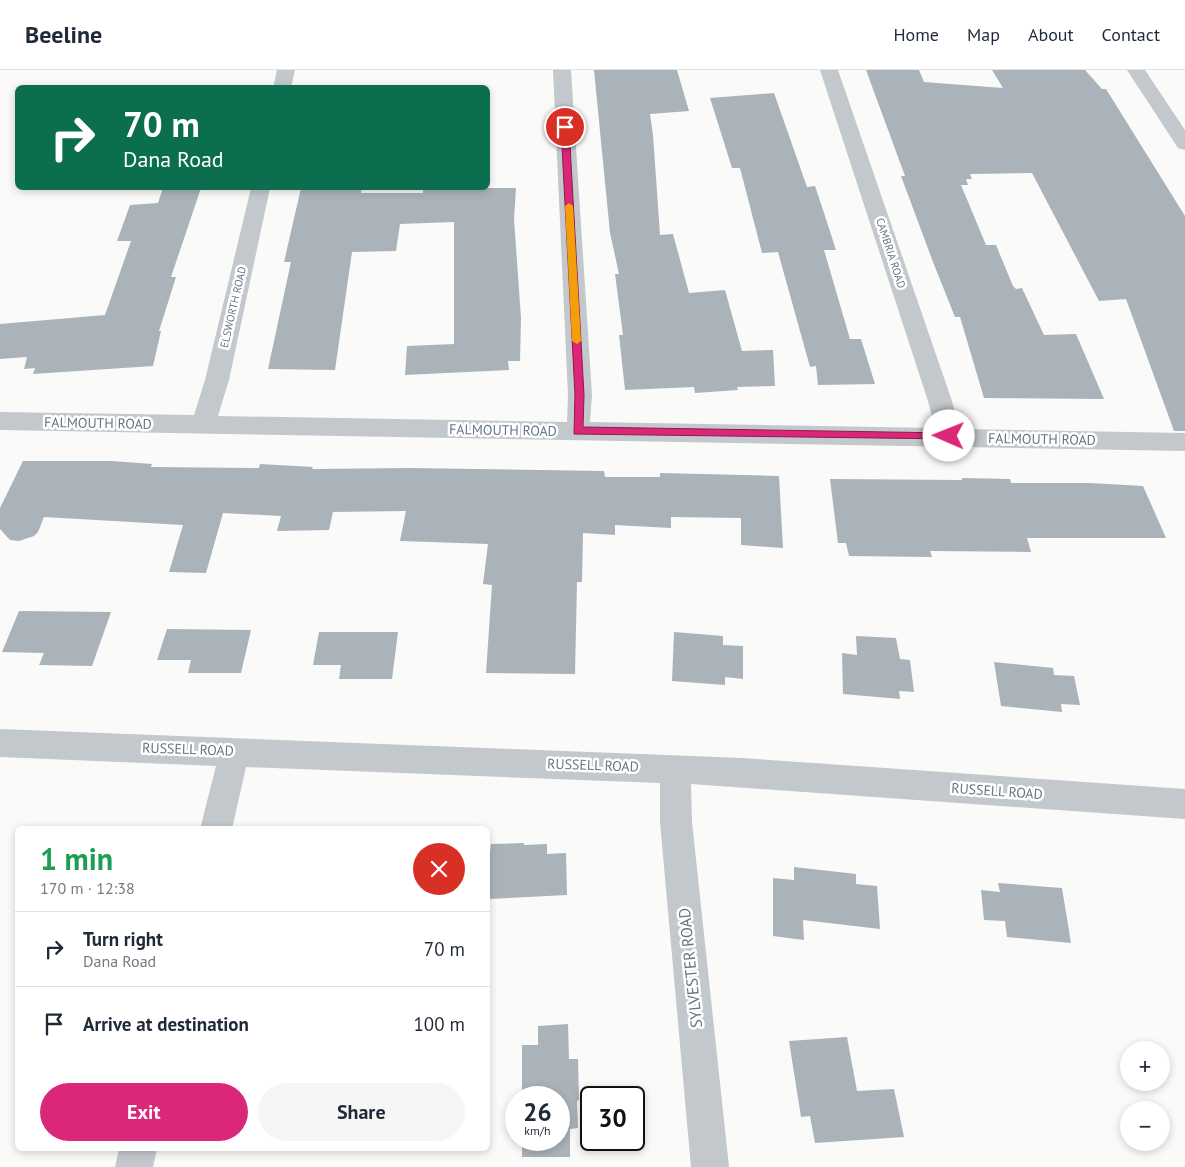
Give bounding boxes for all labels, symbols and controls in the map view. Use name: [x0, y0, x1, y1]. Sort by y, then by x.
text: Beeline: [25, 19, 102, 50]
text: Home: [893, 23, 939, 46]
text: Map: [967, 23, 1000, 46]
text: About: [1028, 23, 1074, 46]
text: Contact: [1102, 23, 1160, 46]
text: 70 m: [123, 101, 200, 147]
icon: right: [40, 105, 105, 170]
pin: [544, 106, 586, 148]
icon: arrive: [551, 113, 579, 141]
text: Dana Road: [123, 145, 224, 173]
street label: CAMBRIA ROAD: [873, 216, 909, 290]
street label: ELSWORTH ROAD: [217, 265, 249, 349]
position arrow: [922, 409, 974, 461]
street label: FALMOUTH ROAD: [44, 413, 152, 433]
street label: FALMOUTH ROAD: [449, 420, 557, 440]
street label: FALMOUTH ROAD: [988, 429, 1096, 449]
street label: RUSSELL ROAD: [142, 738, 234, 760]
street label: RUSSELL ROAD: [547, 754, 639, 776]
street label: RUSSELL ROAD: [951, 779, 1043, 803]
text: 1 min: [40, 839, 113, 878]
button: close: [413, 843, 465, 895]
text: 170 m · 12:38: [40, 878, 135, 898]
street label: SYLVESTER ROAD: [674, 907, 706, 1029]
text: Turn right: [83, 927, 163, 951]
icon: right: [40, 935, 68, 963]
text: 70 m: [424, 937, 465, 961]
text: Dana Road: [83, 951, 156, 971]
icon: arrive: [40, 1010, 68, 1038]
text: Arrive at destination: [83, 1012, 249, 1036]
text: 100 m: [413, 1012, 465, 1036]
map controls: [1120, 1041, 1170, 1151]
button: +: [1120, 1041, 1170, 1091]
button: Exit: [40, 1083, 248, 1141]
button: Share: [258, 1083, 465, 1141]
speed limit sign: 30: [580, 1086, 645, 1151]
text: 26: [523, 1096, 552, 1128]
button: −: [1120, 1101, 1170, 1151]
text: km/h: [524, 1123, 551, 1138]

